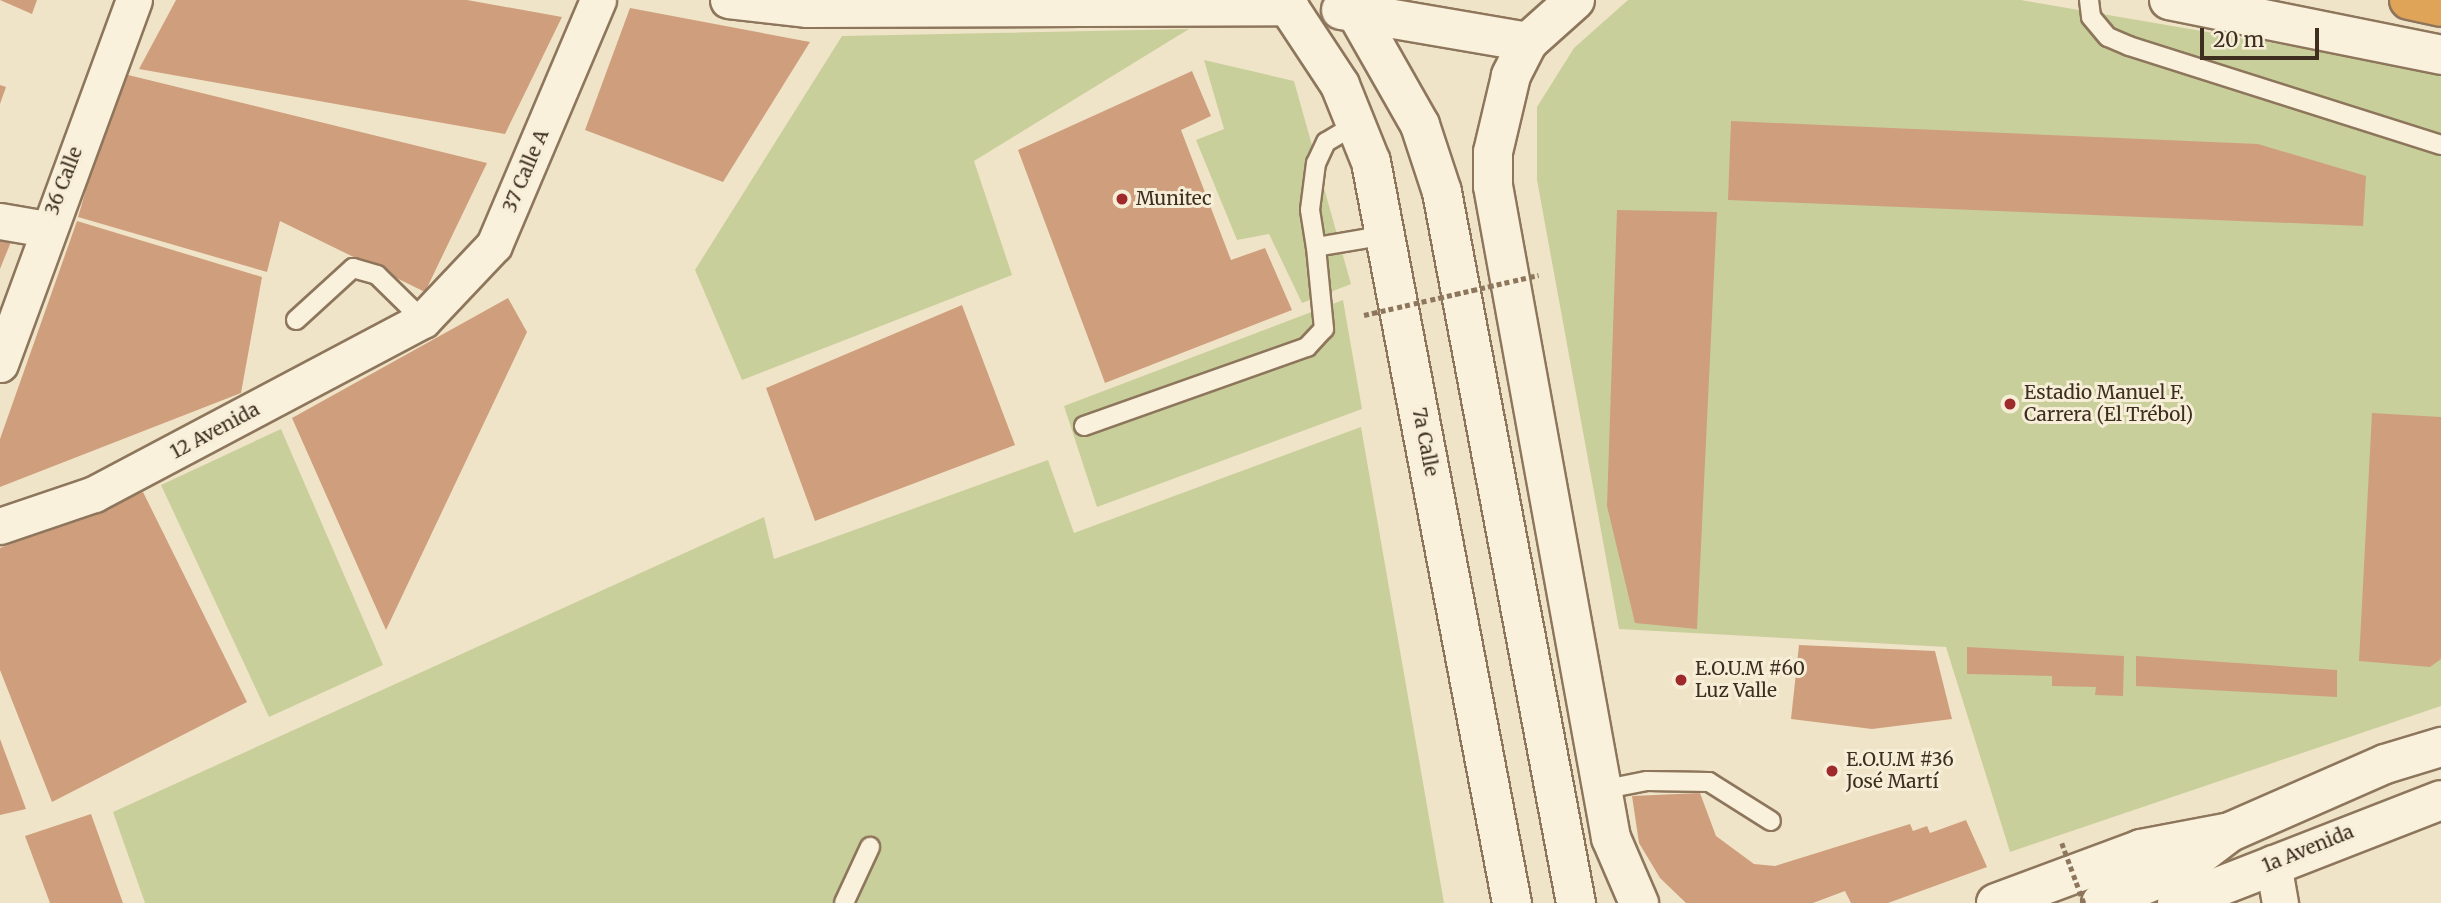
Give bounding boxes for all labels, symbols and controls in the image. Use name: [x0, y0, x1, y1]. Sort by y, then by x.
scale bar: [2203, 14, 2322, 58]
text: 20 m: [2213, 26, 2264, 53]
street label: 37 Calle A: [498, 126, 554, 216]
street label: 36 Calle: [41, 144, 87, 218]
place label: Munitec: [1136, 188, 1212, 210]
marker: Munitec: [1114, 191, 1130, 207]
place label: Estadio Manuel F. Carrera (El Trébol): [2024, 382, 2193, 426]
marker: Estadio Manuel F. Carrera (El Trébol): [2002, 396, 2018, 412]
street label: 12 Avenida: [167, 398, 263, 464]
street label: 7a Calle: [1407, 406, 1443, 478]
place label: E.O.U.M #60 Luz Valle: [1695, 658, 1805, 702]
marker: E.O.U.M #60 Luz Valle: [1673, 672, 1689, 688]
place label: E.O.U.M #36 José Martí: [1846, 749, 1954, 793]
marker: E.O.U.M #36 José Martí: [1824, 763, 1840, 779]
street label: 1a Avenida: [2259, 820, 2357, 878]

